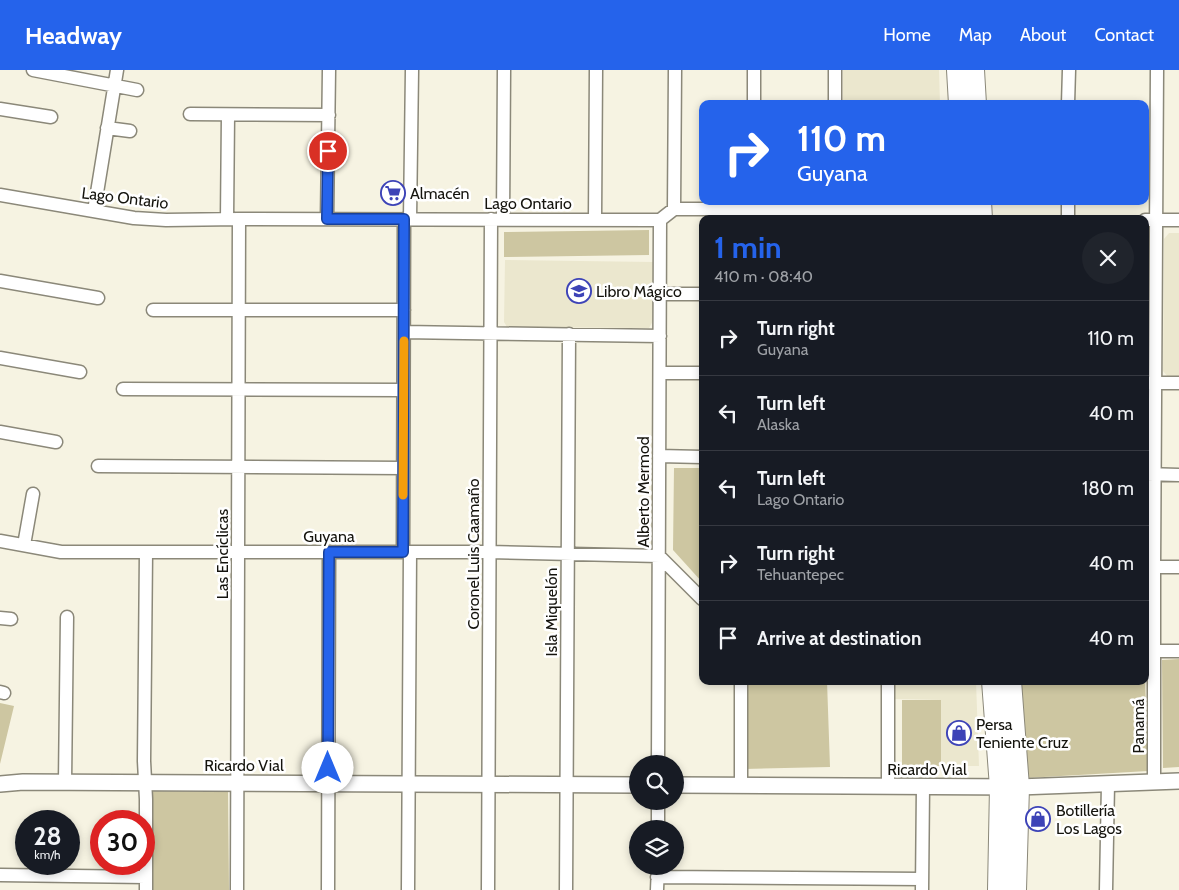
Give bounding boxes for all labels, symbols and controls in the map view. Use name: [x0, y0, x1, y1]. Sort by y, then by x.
text: Headway: [25, 21, 122, 50]
text: Home: [883, 24, 931, 46]
text: Map: [959, 24, 992, 46]
text: About: [1020, 24, 1066, 46]
text: Contact: [1094, 24, 1154, 46]
text: 110 m: [797, 117, 886, 160]
icon: right: [714, 120, 779, 185]
pin: [307, 130, 349, 172]
icon: arrive: [314, 137, 342, 165]
text: Guyana: [797, 160, 868, 187]
supermarket icon: Almacén: [380, 180, 406, 206]
street label: Lago Ontario: [80, 183, 170, 213]
place label: Almacén: [410, 184, 470, 203]
street label: Lago Ontario: [484, 194, 572, 213]
text: 1 min: [714, 229, 782, 266]
button: close: [1082, 232, 1134, 284]
text: 410 m · 08:40: [714, 267, 813, 286]
school or university icon: Libro Mágico: [566, 278, 592, 304]
place label: Libro Mágico: [596, 282, 682, 301]
text: Turn right: [757, 317, 835, 340]
icon: right: [714, 324, 742, 352]
text: 110 m: [1087, 327, 1134, 350]
text: Guyana: [757, 340, 808, 359]
text: Turn left: [757, 392, 825, 415]
icon: left: [714, 399, 742, 427]
text: 40 m: [1089, 402, 1134, 425]
text: Alaska: [757, 415, 800, 434]
street label: Alberto Mermod: [634, 436, 653, 548]
text: Turn left: [757, 467, 825, 490]
icon: left: [714, 474, 742, 502]
text: 180 m: [1082, 477, 1134, 500]
street label: Coronel Luis Caamaño: [464, 478, 483, 630]
text: Lago Ontario: [757, 490, 844, 509]
street label: Las Encíclicas: [213, 509, 232, 599]
street label: Guyana: [303, 527, 355, 546]
text: Turn right: [757, 542, 835, 565]
icon: right: [714, 549, 742, 577]
text: 40 m: [1089, 552, 1134, 575]
text: Tehuantepec: [757, 565, 844, 584]
street label: Isla Miquelón: [542, 568, 561, 656]
icon: arrive: [714, 624, 742, 652]
text: Arrive at destination: [757, 627, 921, 650]
text: 40 m: [1089, 627, 1134, 650]
street label: Panamá: [1129, 698, 1148, 753]
place label: Persa Teniente Cruz: [976, 715, 1069, 752]
shop icon: Persa Teniente Cruz: [946, 720, 972, 746]
position arrow: [301, 741, 353, 793]
map controls: [629, 755, 684, 875]
button: search: [629, 755, 684, 810]
street label: Ricardo Vial: [204, 756, 284, 775]
street label: Ricardo Vial: [887, 760, 967, 779]
place label: Botillería Los Lagos: [1056, 801, 1122, 838]
shop icon: Botillería Los Lagos: [1025, 806, 1051, 832]
speed limit sign: 30: [90, 810, 155, 875]
button: layers: [629, 820, 684, 875]
text: 28: [33, 821, 62, 851]
text: km/h: [34, 847, 61, 862]

